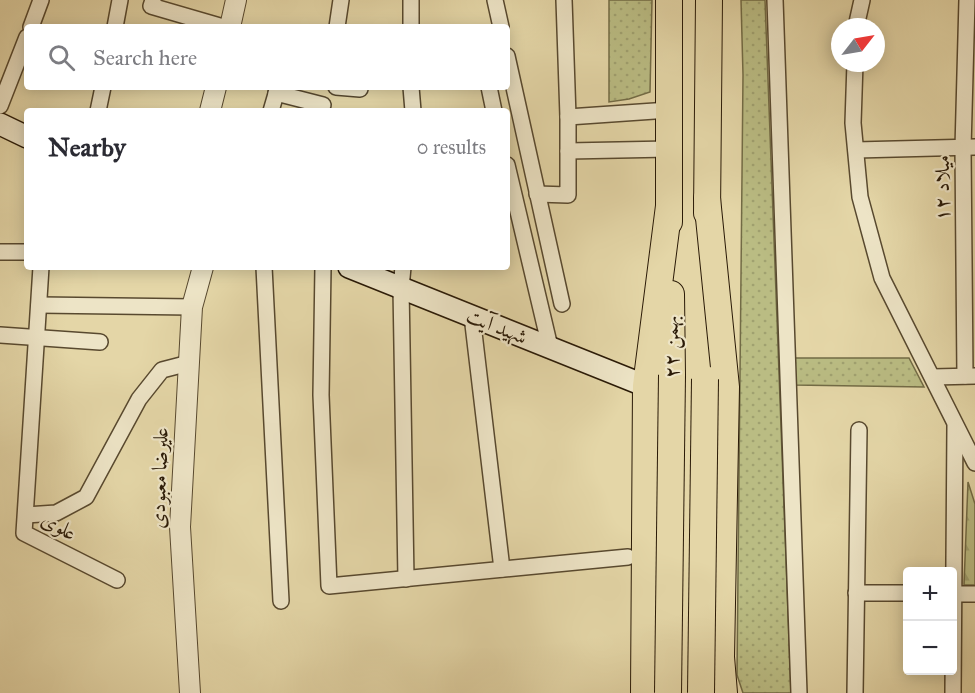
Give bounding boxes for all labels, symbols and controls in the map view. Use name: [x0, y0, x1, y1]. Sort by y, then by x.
north arrow: [831, 18, 885, 72]
search box: [24, 24, 510, 90]
icon: search: [45, 41, 78, 74]
text: Search here: [93, 44, 197, 71]
text: Nearby: [48, 131, 126, 163]
text: 0 results: [417, 135, 486, 159]
street label: میلاد ۱۲: [929, 155, 955, 221]
street label: شهید آیت: [462, 302, 531, 351]
street label: ۲۲ بهمن: [657, 315, 686, 379]
street label: علیرضا معبودی: [144, 427, 174, 529]
street label: علوی: [37, 506, 81, 546]
map controls: [903, 567, 957, 675]
button: +: [903, 567, 957, 621]
button: −: [903, 621, 957, 675]

